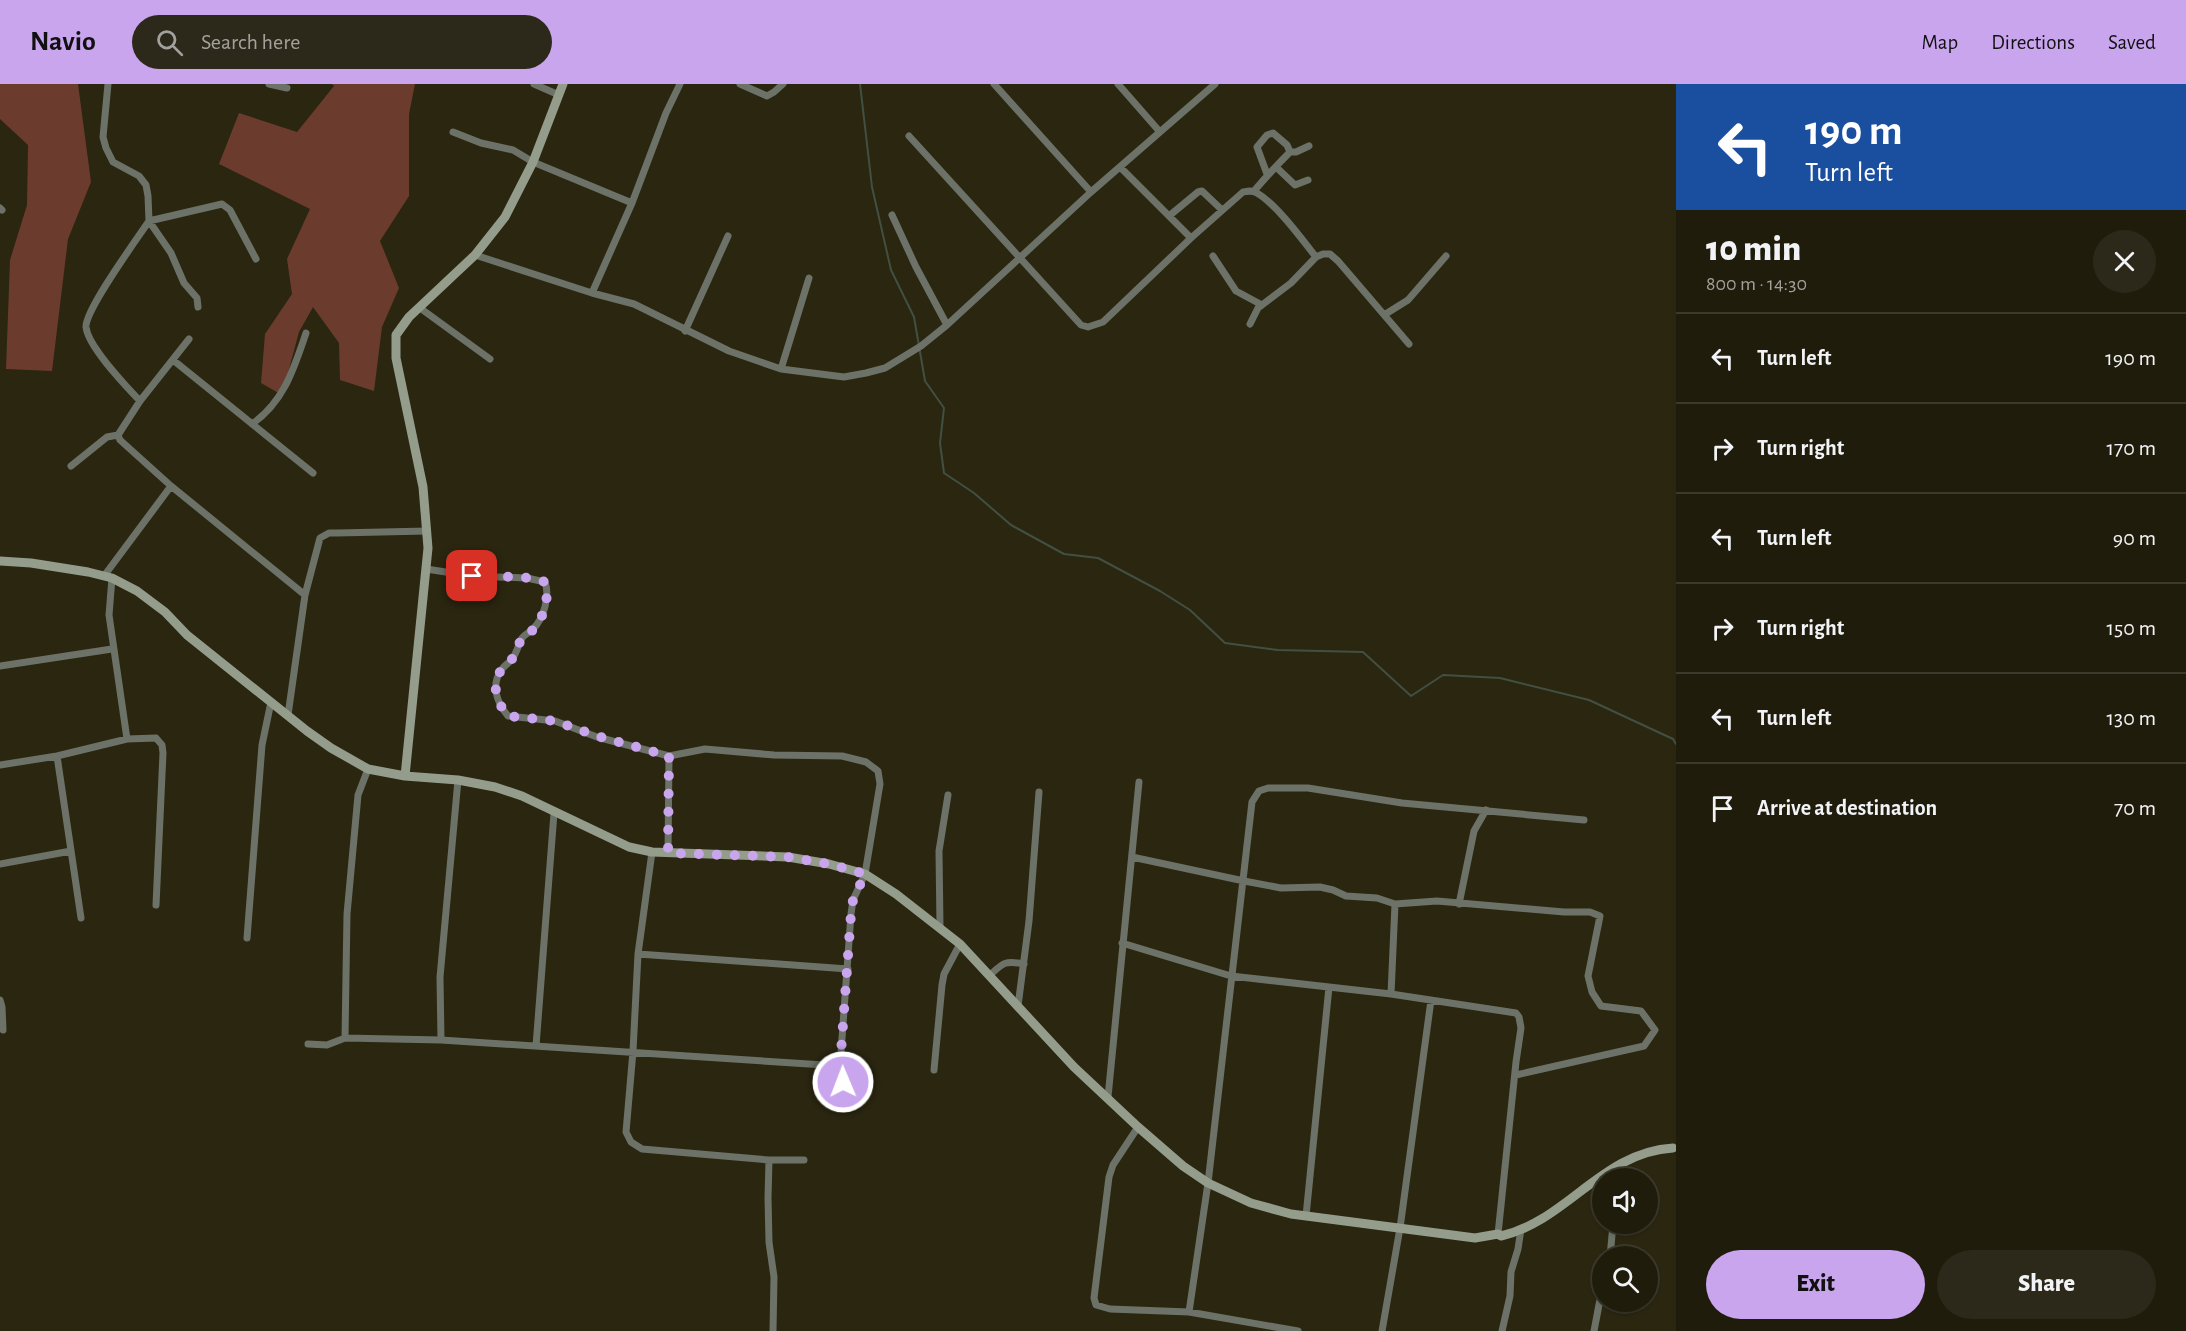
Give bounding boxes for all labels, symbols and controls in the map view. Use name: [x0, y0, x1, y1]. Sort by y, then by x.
search box: [132, 15, 552, 69]
icon: search: [153, 26, 186, 59]
text: Navio: [30, 28, 96, 56]
text: Search here: [201, 31, 300, 53]
text: Map: [1922, 32, 1958, 53]
text: Directions: [1991, 32, 2075, 53]
text: Saved: [2108, 32, 2156, 53]
icon: left: [1706, 108, 1784, 186]
text: 190 m: [1805, 110, 1903, 152]
text: Turn left: [1805, 159, 1893, 186]
button: close: [2093, 230, 2156, 293]
text: 10 min: [1706, 231, 1801, 267]
text: 800 m · 14:30: [1706, 274, 1807, 294]
icon: left: [1706, 342, 1739, 375]
text: Turn left: [1757, 347, 1831, 369]
text: 190 m: [2105, 347, 2156, 369]
icon: right: [1706, 432, 1739, 465]
text: Turn right: [1757, 437, 1844, 459]
text: 170 m: [2106, 437, 2156, 459]
icon: left: [1706, 522, 1739, 555]
text: Turn left: [1757, 527, 1831, 549]
text: 90 m: [2113, 527, 2156, 549]
pin: [446, 550, 497, 601]
icon: arrive: [455, 559, 488, 592]
icon: right: [1706, 612, 1739, 645]
text: Turn right: [1757, 617, 1844, 639]
text: 150 m: [2106, 617, 2156, 639]
icon: left: [1706, 702, 1739, 735]
text: Turn left: [1757, 707, 1831, 729]
text: 130 m: [2107, 707, 2156, 729]
icon: arrive: [1706, 792, 1739, 825]
text: Arrive at destination: [1757, 797, 1937, 819]
text: 70 m: [2114, 797, 2156, 819]
position arrow: [811, 1050, 875, 1114]
map controls: [1592, 1168, 1658, 1312]
button: sound: [1592, 1168, 1658, 1234]
button: search: [1592, 1246, 1658, 1312]
button: Exit: [1706, 1250, 1925, 1319]
button: Share: [1937, 1250, 2156, 1319]

